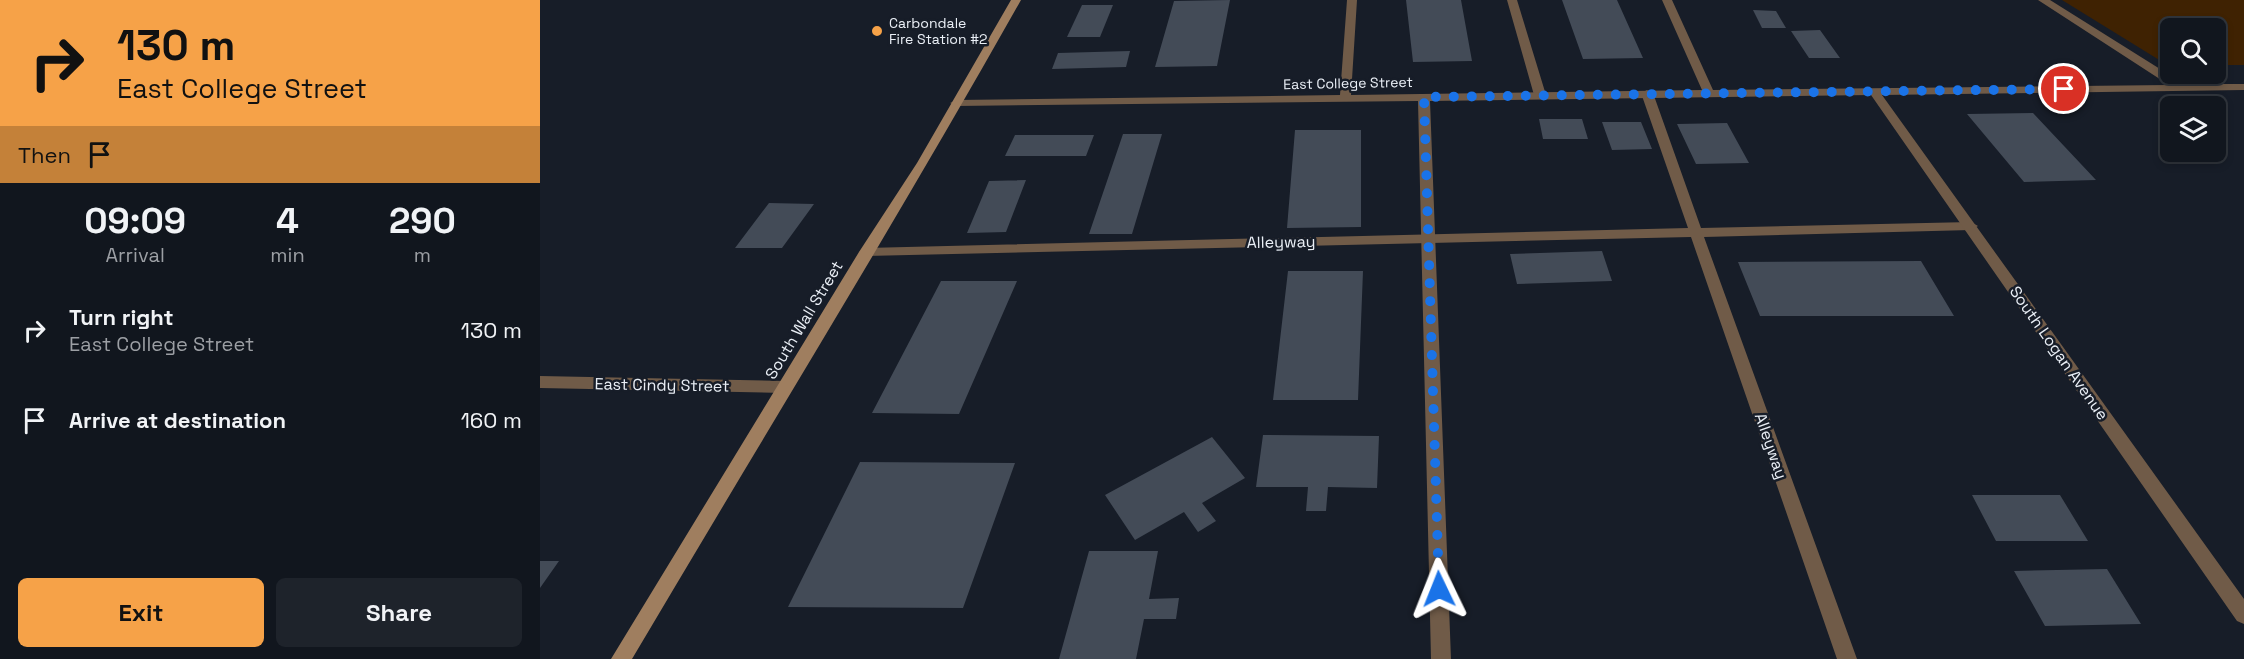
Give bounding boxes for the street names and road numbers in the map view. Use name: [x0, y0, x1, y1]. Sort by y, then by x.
street label: East College Street: [1283, 73, 1413, 93]
street label: Alleyway: [1246, 231, 1316, 253]
street label: South Wall Street: [760, 257, 848, 383]
street label: South Logan Avenue: [2005, 282, 2113, 424]
street label: East Cindy Street: [594, 373, 730, 397]
street label: Alleyway: [1750, 410, 1792, 482]

